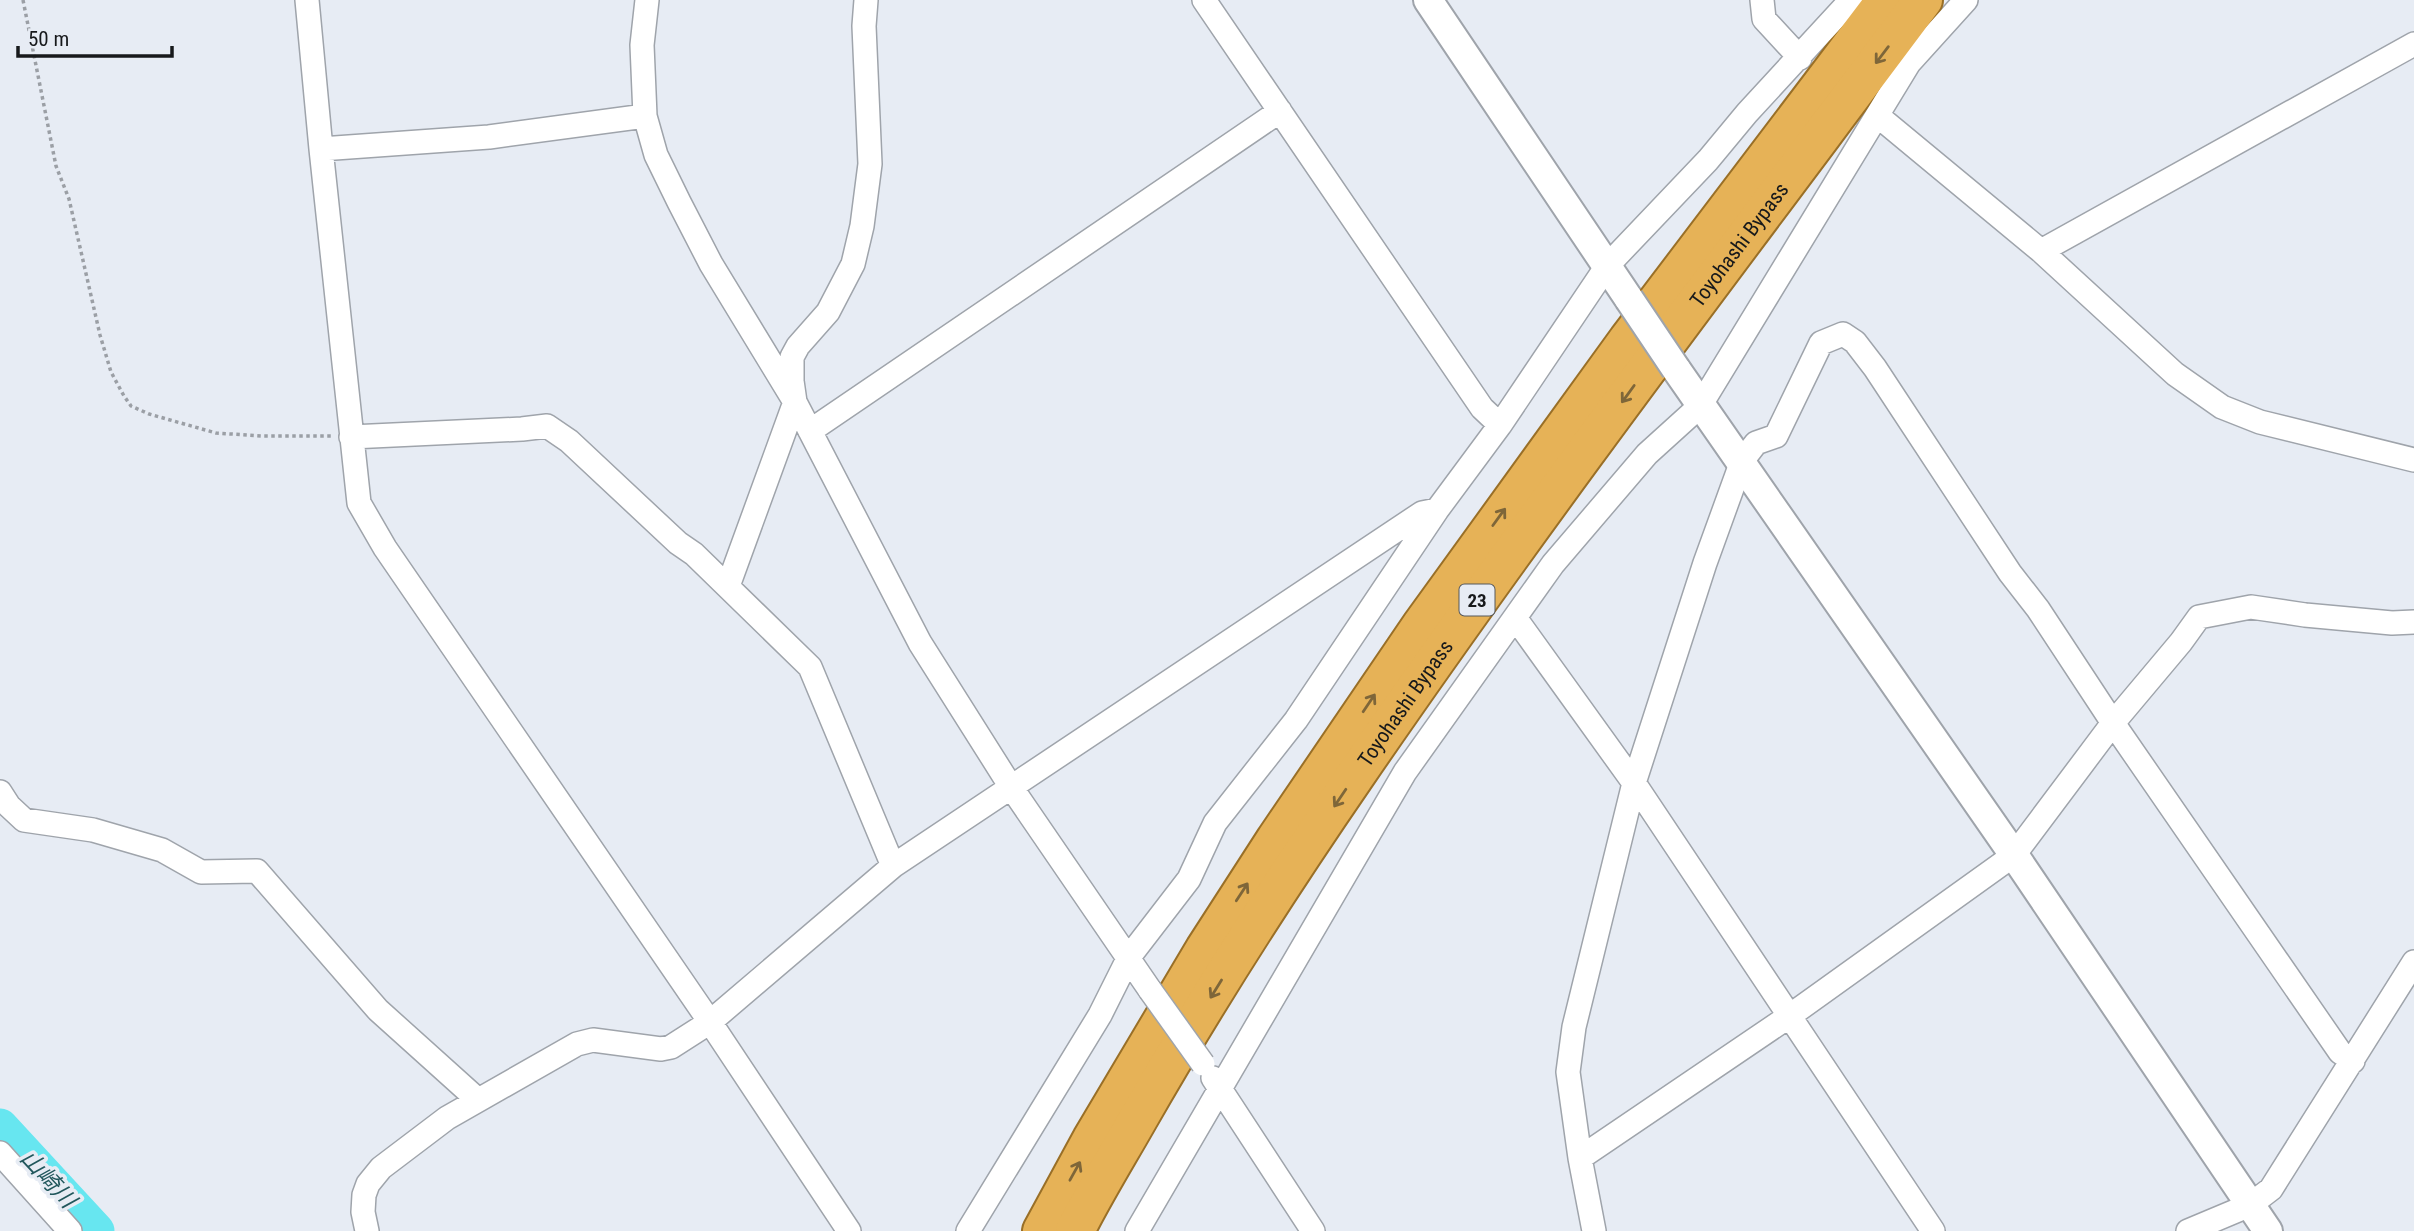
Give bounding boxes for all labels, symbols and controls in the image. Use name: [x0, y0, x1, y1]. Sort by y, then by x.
scale bar: [18, 14, 172, 58]
text: 50 m: [28, 27, 69, 51]
one-way arrow: [1875, 45, 1890, 64]
street label: Toyohashi Bypass: [1685, 178, 1794, 312]
one-way arrow: [1621, 384, 1635, 403]
one-way arrow: [1492, 508, 1506, 527]
road number: 23: [1460, 584, 1494, 615]
street label: Toyohashi Bypass: [1353, 635, 1458, 771]
one-way arrow: [1362, 694, 1376, 713]
one-way arrow: [1333, 788, 1347, 808]
one-way arrow: [1234, 883, 1249, 902]
one-way arrow: [1208, 979, 1222, 999]
water label: 山崎川: [15, 1145, 83, 1216]
one-way arrow: [1069, 1161, 1082, 1182]

